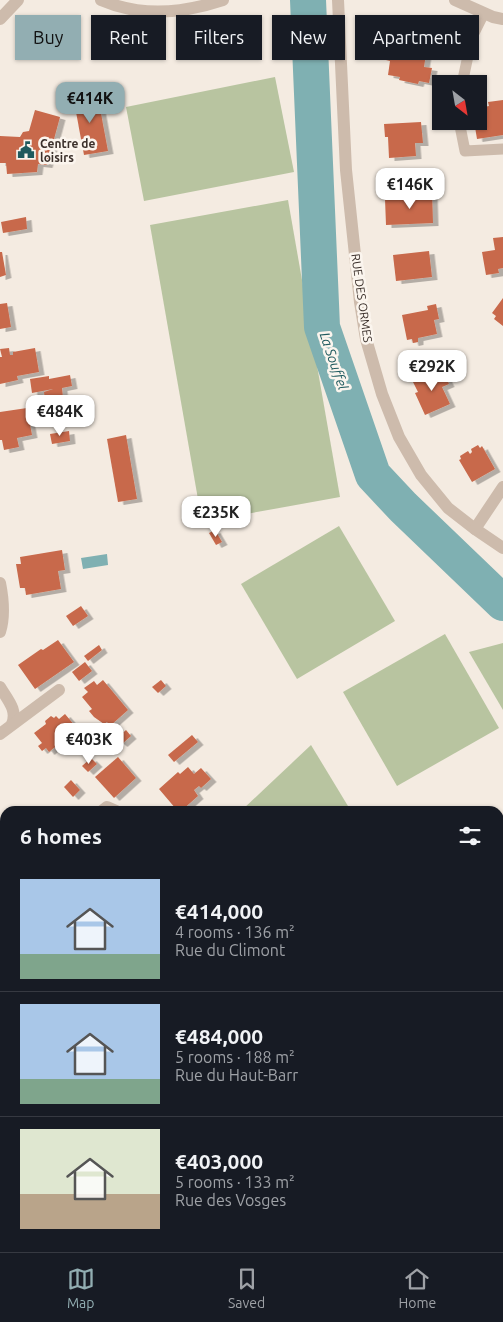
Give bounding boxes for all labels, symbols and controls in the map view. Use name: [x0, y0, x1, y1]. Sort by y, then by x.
chip: Buy: [15, 15, 81, 60]
chip: Rent: [91, 15, 166, 60]
chip: Filters: [176, 15, 262, 60]
chip: New: [272, 15, 345, 60]
chip: Apartment: [355, 15, 479, 60]
north arrow: [432, 75, 488, 130]
map controls: [432, 75, 487, 130]
pin: €414K: [55, 82, 125, 124]
text: €414K: [67, 89, 113, 107]
place label: Centre de loisirs: [40, 137, 95, 164]
public building icon: Centre de loisirs: [16, 140, 36, 160]
pin: €146K: [375, 168, 445, 210]
text: €146K: [387, 175, 433, 193]
street label: RUE DES ORMES: [349, 253, 375, 343]
water label: La Souffel: [317, 330, 351, 392]
pin: €292K: [397, 350, 467, 392]
text: €292K: [409, 357, 455, 375]
pin: €484K: [25, 394, 95, 437]
text: €484K: [37, 402, 83, 420]
pin: €235K: [181, 496, 251, 538]
text: €235K: [193, 503, 239, 521]
pin: €403K: [54, 722, 124, 765]
text: €403K: [66, 730, 112, 748]
icon: filters: [456, 822, 484, 850]
text: 6 homes: [20, 824, 102, 848]
icon: home: [60, 899, 120, 959]
text: €414,000: [175, 899, 263, 923]
text: 4 rooms · 136 m²: [175, 923, 295, 941]
text: Rue du Climont: [175, 941, 285, 959]
icon: home: [60, 1024, 120, 1084]
text: €484,000: [175, 1024, 263, 1048]
text: 5 rooms · 188 m²: [175, 1048, 295, 1066]
text: Rue du Haut-Barr: [175, 1066, 298, 1084]
icon: home: [60, 1149, 120, 1209]
text: €403,000: [175, 1149, 263, 1173]
text: 5 rooms · 133 m²: [175, 1173, 295, 1191]
text: Rue des Vosges: [175, 1191, 286, 1209]
tab: Map: [67, 1265, 95, 1311]
tab: Saved: [228, 1265, 265, 1311]
tab: Home: [399, 1265, 436, 1311]

